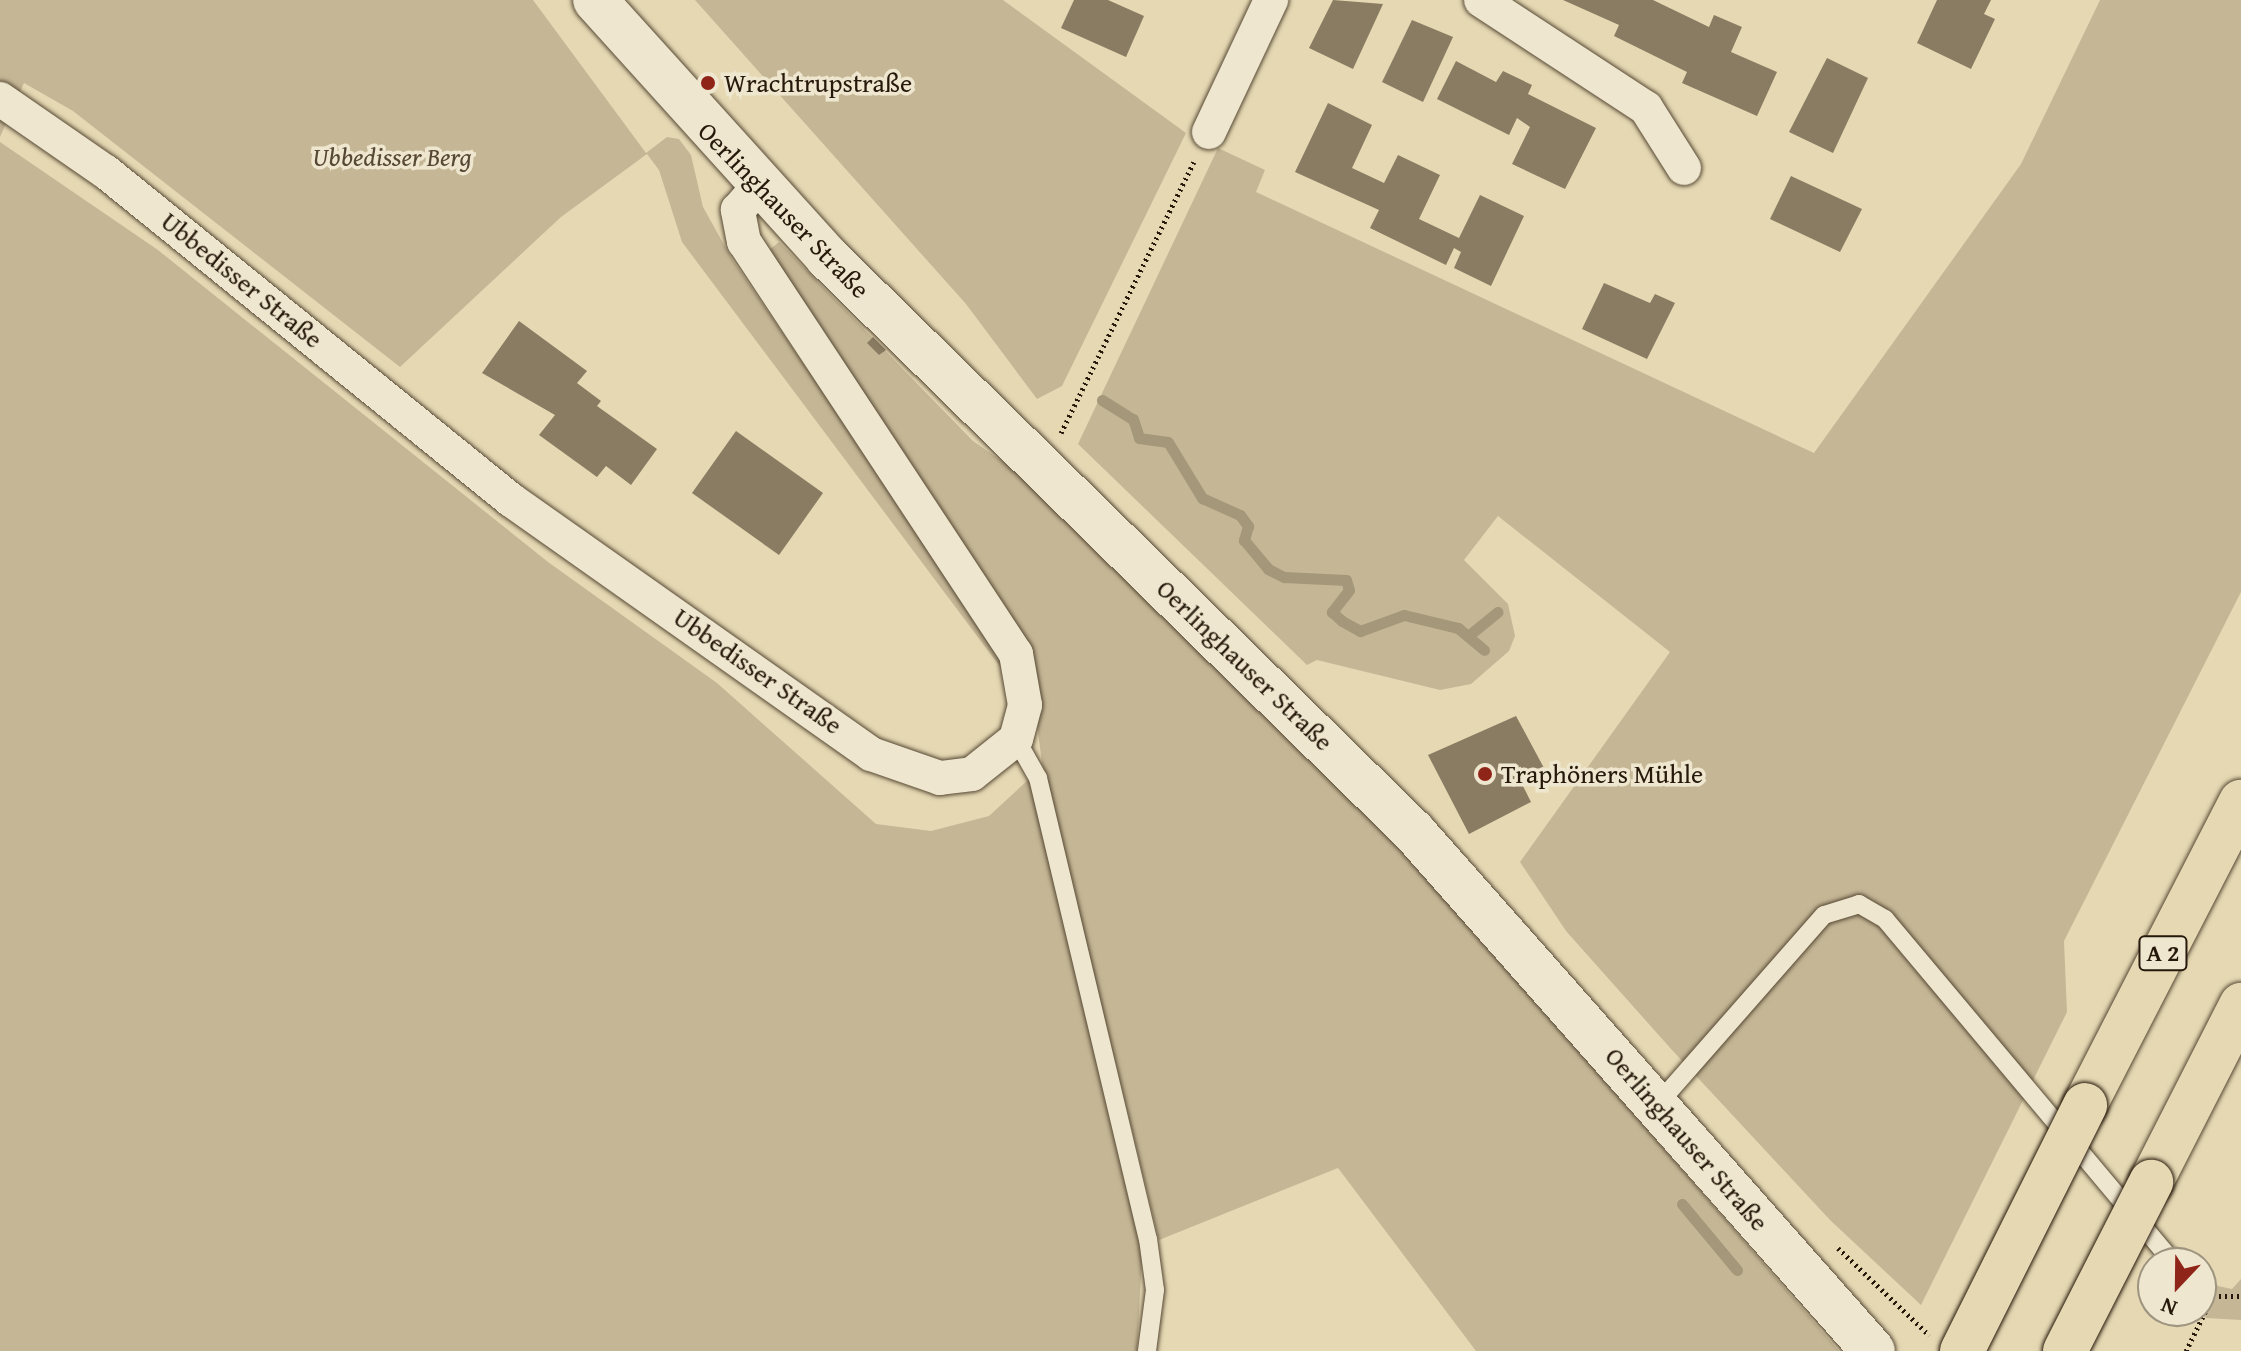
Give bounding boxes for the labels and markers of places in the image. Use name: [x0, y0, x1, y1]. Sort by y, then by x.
place label: Wrachtrupstraße: [724, 67, 912, 99]
marker: Wrachtrupstraße: [699, 74, 717, 92]
place label: Traphöners Mühle: [1501, 758, 1703, 790]
marker: Traphöners Mühle: [1476, 765, 1494, 783]

